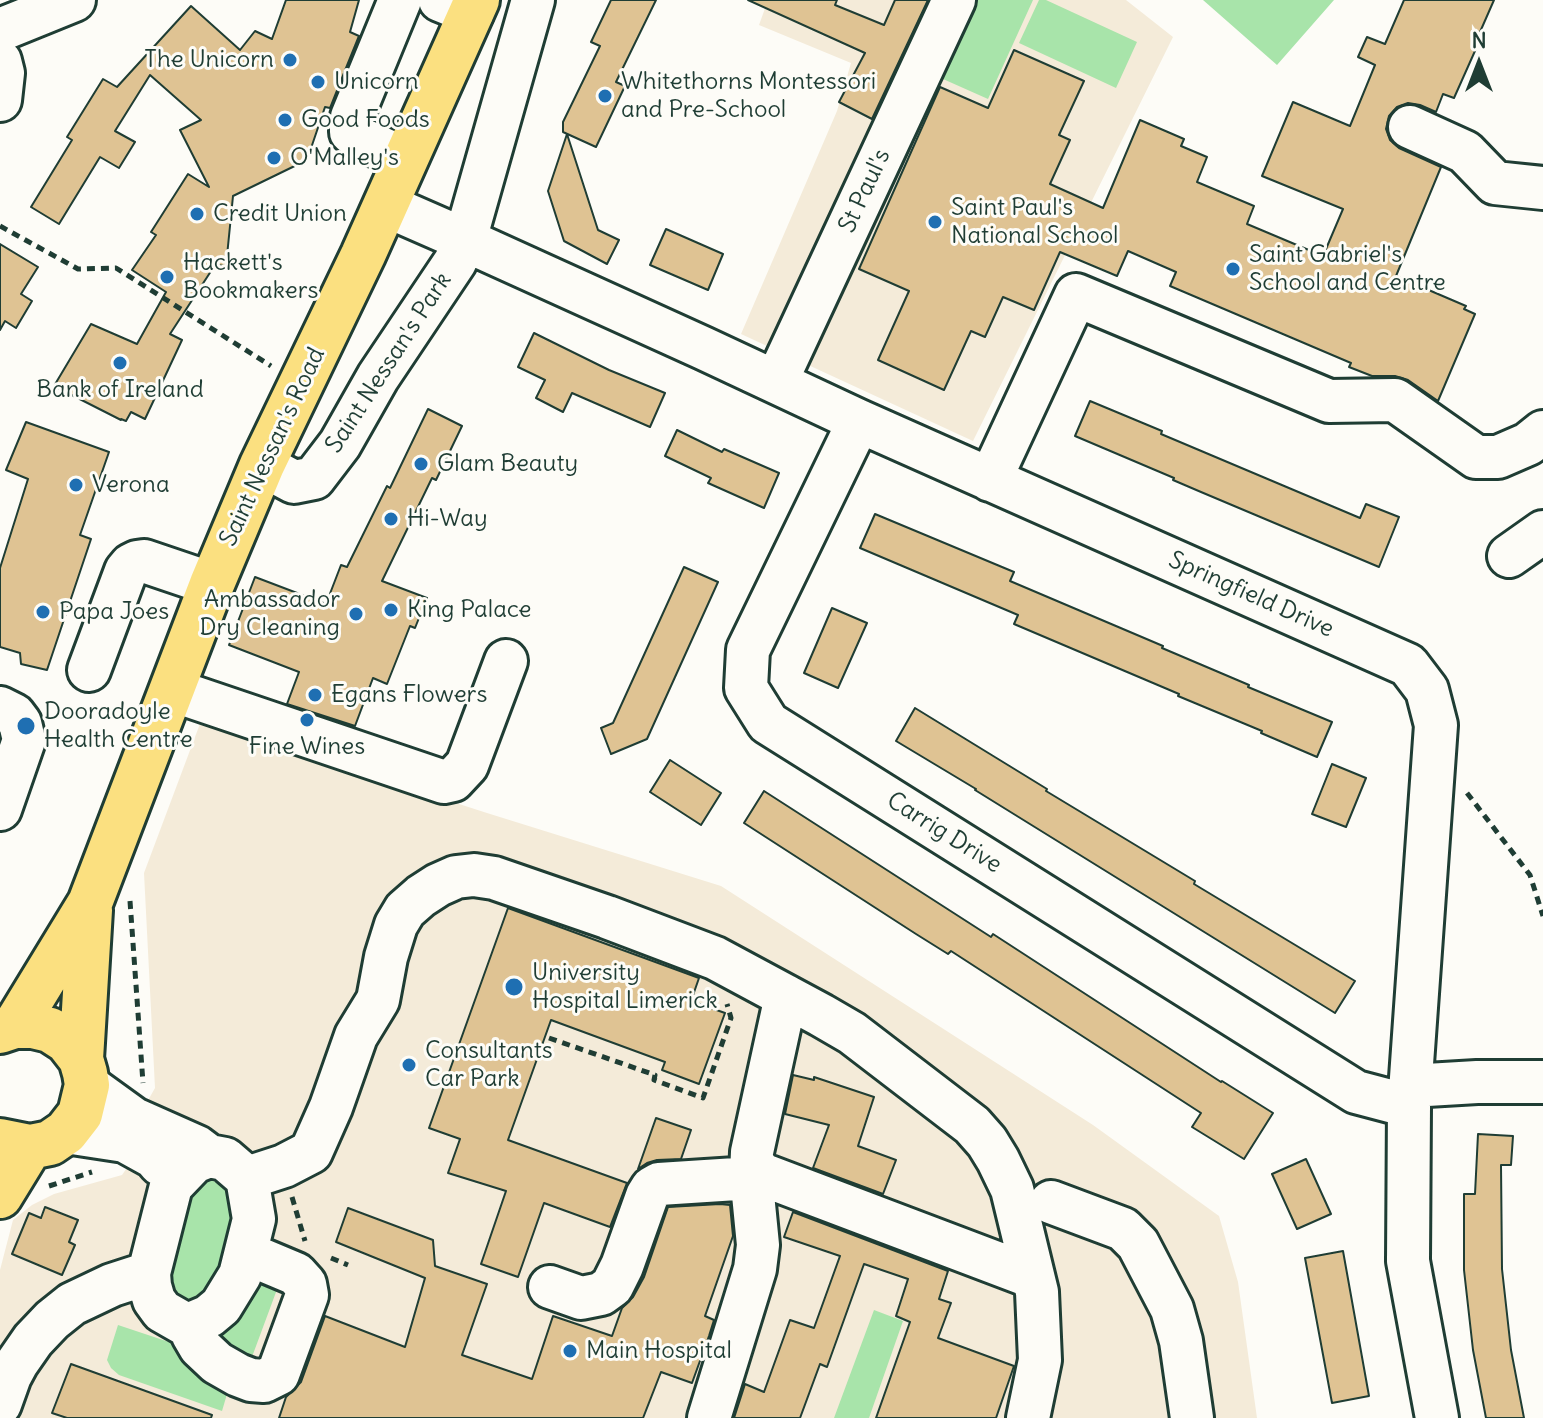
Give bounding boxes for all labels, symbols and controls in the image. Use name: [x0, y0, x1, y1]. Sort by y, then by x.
north arrow: [1439, 24, 1519, 104]
text: N: [1471, 26, 1487, 54]
place label: The Unicorn: [144, 46, 274, 74]
marker: The Unicorn: [281, 51, 299, 69]
place label: Unicorn: [334, 68, 419, 96]
place label: Whitethorns Montessori and Pre-School: [621, 68, 876, 124]
marker: Unicorn: [309, 73, 327, 91]
marker: Whitethorns Montessori and Pre-School: [596, 87, 614, 105]
place label: Good Foods: [301, 106, 430, 134]
marker: Good Foods: [276, 111, 294, 129]
place label: O'Malley's: [290, 144, 399, 172]
street label: St Paul's: [833, 145, 897, 237]
marker: O'Malley's: [265, 149, 283, 167]
place label: Saint Paul's National School: [951, 194, 1118, 250]
place label: Credit Union: [213, 200, 347, 228]
marker: Credit Union: [188, 205, 206, 223]
marker: Saint Paul's National School: [926, 213, 944, 231]
place label: Saint Gabriel's School and Centre: [1249, 241, 1446, 297]
place label: Hackett's Bookmakers: [183, 249, 318, 305]
marker: Saint Gabriel's School and Centre: [1224, 260, 1242, 278]
street label: Saint Nessan's Park: [320, 267, 458, 459]
marker: Hackett's Bookmakers: [158, 268, 176, 286]
street label: Saint Nessan's Road: [214, 343, 332, 551]
marker: Bank of Ireland: [111, 354, 129, 372]
place label: Bank of Ireland: [36, 376, 204, 404]
place label: Glam Beauty: [437, 450, 578, 478]
marker: Glam Beauty: [412, 455, 430, 473]
place label: Verona: [92, 471, 170, 499]
marker: Verona: [67, 476, 85, 494]
place label: Hi-Way: [407, 505, 488, 533]
marker: Hi-Way: [382, 510, 400, 528]
street label: Springfield Drive: [1164, 546, 1338, 644]
place label: Ambassador Dry Cleaning: [199, 586, 340, 642]
place label: King Palace: [407, 596, 531, 624]
place label: Papa Joes: [59, 598, 169, 626]
marker: King Palace: [382, 601, 400, 619]
marker: Papa Joes: [34, 603, 52, 621]
marker: Ambassador Dry Cleaning: [347, 605, 365, 623]
place label: Egans Flowers: [331, 681, 487, 709]
marker: Egans Flowers: [306, 686, 324, 704]
place label: Dooradoyle Health Centre: [44, 698, 193, 754]
marker: Fine Wines: [298, 711, 316, 729]
marker: Dooradoyle Health Centre: [15, 715, 37, 737]
place label: Fine Wines: [249, 733, 365, 761]
street label: Carrig Drive: [881, 786, 1007, 880]
place label: University Hospital Limerick: [532, 959, 718, 1015]
marker: University Hospital Limerick: [503, 976, 525, 998]
place label: Consultants Car Park: [425, 1037, 553, 1093]
marker: Consultants Car Park: [400, 1056, 418, 1074]
place label: Main Hospital: [586, 1337, 732, 1365]
marker: Main Hospital: [561, 1342, 579, 1360]

